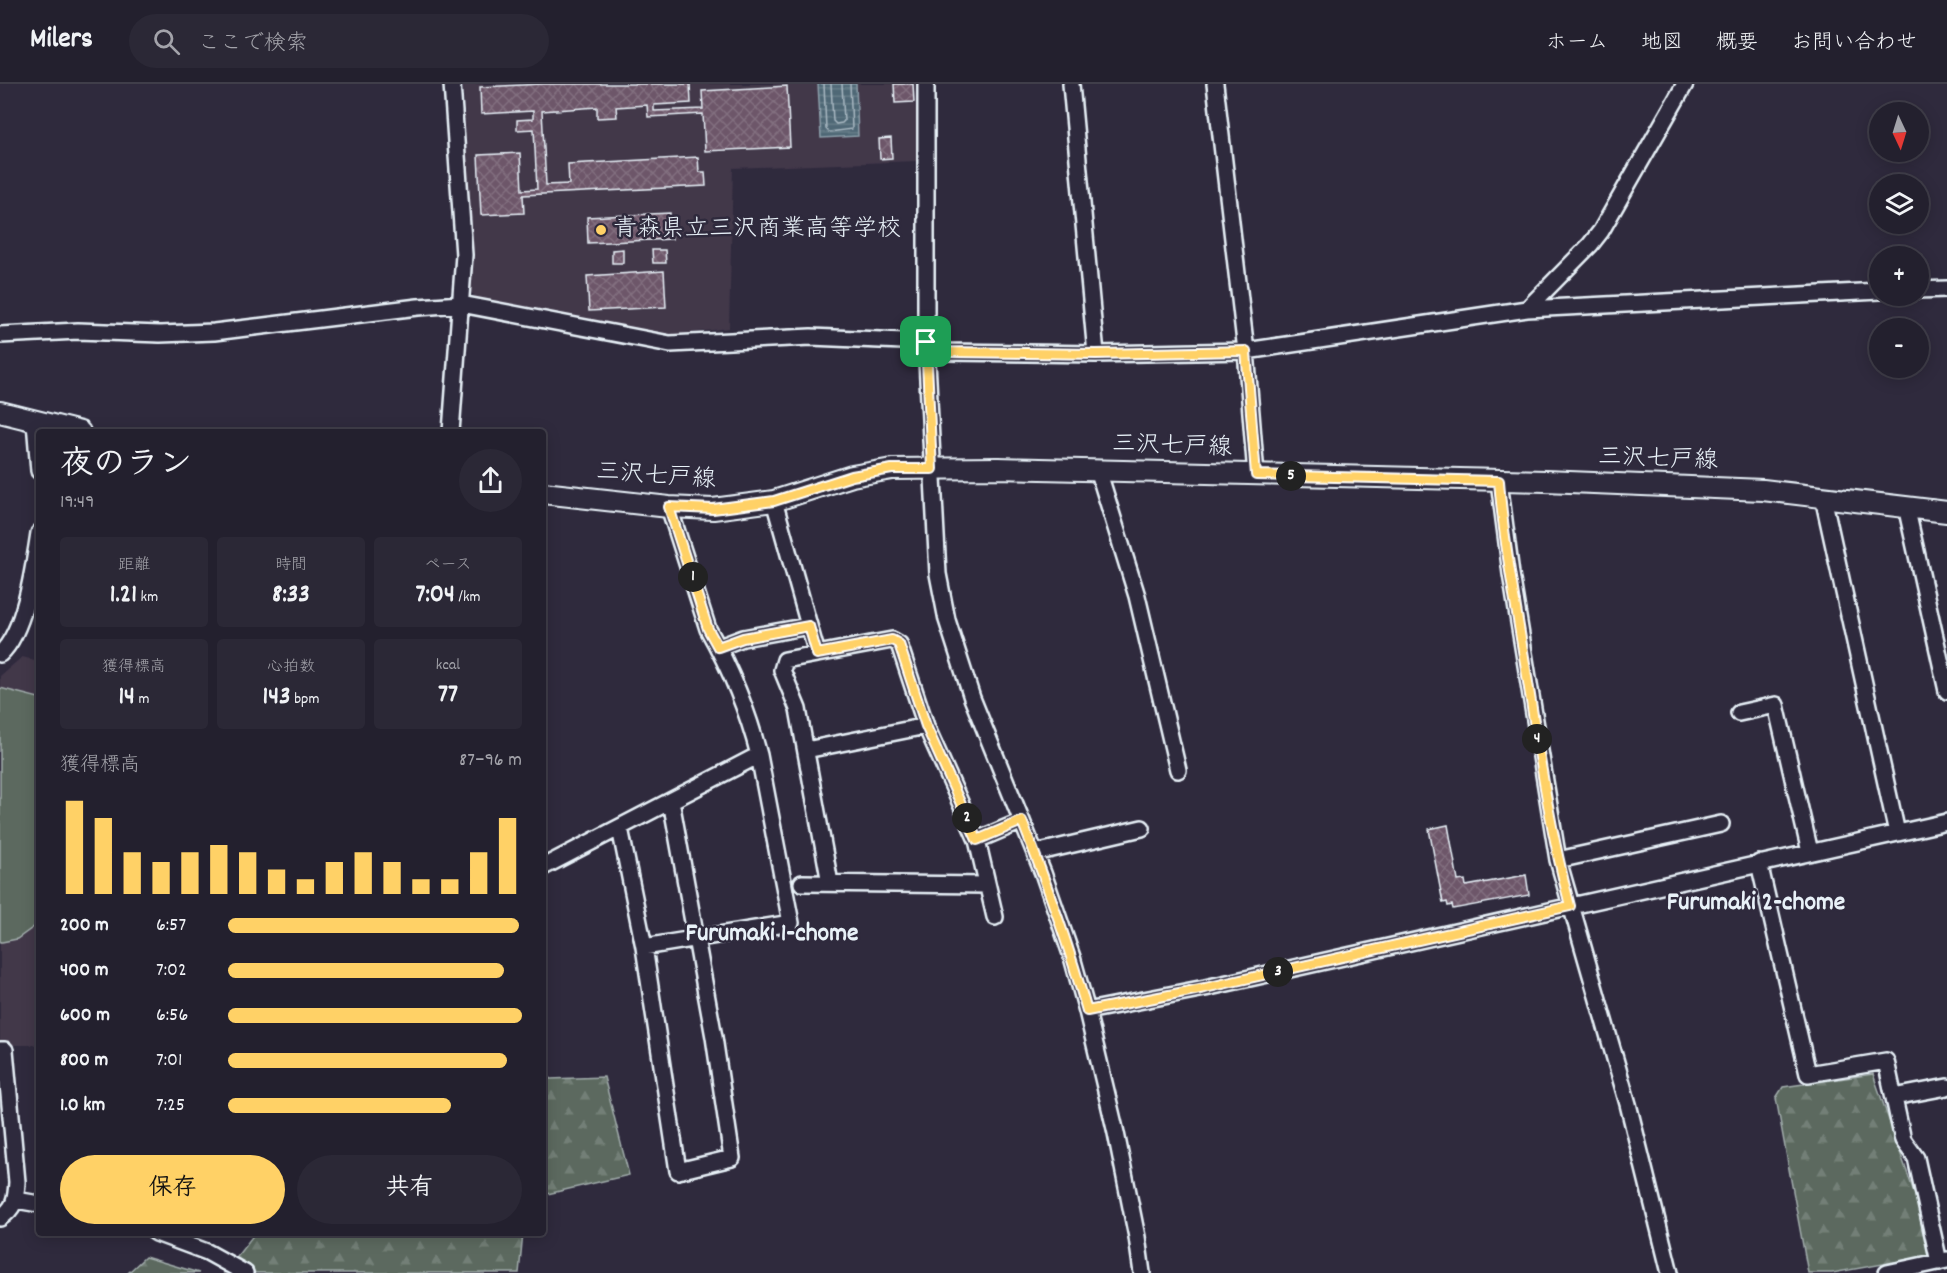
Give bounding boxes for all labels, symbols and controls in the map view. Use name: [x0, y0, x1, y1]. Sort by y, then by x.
search box: [129, 14, 549, 68]
text: Milers: [30, 21, 93, 61]
icon: search: [150, 25, 183, 58]
text: ここで検索: [198, 29, 308, 60]
text: ホーム: [1546, 29, 1608, 59]
text: 地図: [1641, 29, 1683, 59]
text: 概要: [1716, 29, 1758, 59]
text: お問い合わせ: [1791, 29, 1917, 59]
north arrow: [1869, 102, 1929, 162]
map controls: [1869, 102, 1929, 378]
button: layers: [1869, 174, 1929, 234]
place label: 青森県立三沢商業高等学校: [613, 213, 901, 247]
marker: 青森県立三沢商業高等学校: [594, 223, 608, 237]
button: +: [1869, 246, 1929, 306]
pin: [900, 316, 951, 367]
button: −: [1869, 318, 1929, 378]
icon: arrive: [909, 325, 942, 358]
street label: 三沢七戸線: [1111, 428, 1233, 466]
street label: 三沢七戸線: [1597, 441, 1719, 479]
text: 夜のラン: [60, 443, 192, 490]
button: share: [459, 449, 522, 512]
street label: 三沢七戸線: [595, 456, 717, 498]
pin: 5: [1276, 461, 1306, 491]
text: 5: [1287, 464, 1295, 487]
text: 19:49: [60, 489, 94, 517]
text: 距離: [118, 554, 150, 577]
text: 時間: [275, 554, 307, 577]
text: ペース: [424, 554, 472, 577]
pin: 1: [678, 562, 708, 592]
text: 1: [691, 565, 695, 588]
text: 1.21: [110, 577, 137, 614]
text: 8:33: [272, 577, 310, 614]
text: 7:04: [415, 577, 455, 614]
text: km: [137, 586, 158, 609]
text: /km: [455, 586, 481, 609]
text: kcal: [436, 654, 460, 677]
text: 獲得標高: [102, 656, 166, 679]
text: 心拍数: [267, 656, 315, 679]
text: 77: [438, 677, 458, 714]
text: 14: [118, 679, 135, 716]
text: 143: [263, 679, 291, 716]
text: m: [135, 688, 150, 711]
text: bpm: [291, 688, 320, 711]
pin: 4: [1522, 724, 1552, 754]
text: 4: [1534, 727, 1540, 750]
text: 87–96 m: [459, 747, 522, 775]
text: 獲得標高: [60, 752, 140, 780]
pin: 2: [952, 803, 982, 833]
text: 2: [964, 806, 971, 829]
district label: Furumaki 2-chome: [1667, 885, 1845, 922]
text: 200 m: [60, 912, 109, 940]
text: 6:57: [156, 912, 186, 940]
district label: Furumaki 1-chome: [686, 916, 858, 953]
text: 400 m: [60, 957, 108, 985]
text: 7:02: [156, 957, 187, 985]
pin: 3: [1263, 957, 1293, 987]
text: 3: [1274, 960, 1282, 983]
text: 600 m: [60, 1002, 110, 1030]
text: 6:56: [156, 1002, 188, 1030]
text: 800 m: [60, 1047, 108, 1075]
text: 7:01: [156, 1047, 182, 1075]
text: 1.0 km: [60, 1092, 105, 1120]
text: 7:25: [156, 1092, 185, 1120]
button: 保存: [60, 1155, 285, 1224]
button: 共有: [297, 1155, 522, 1224]

